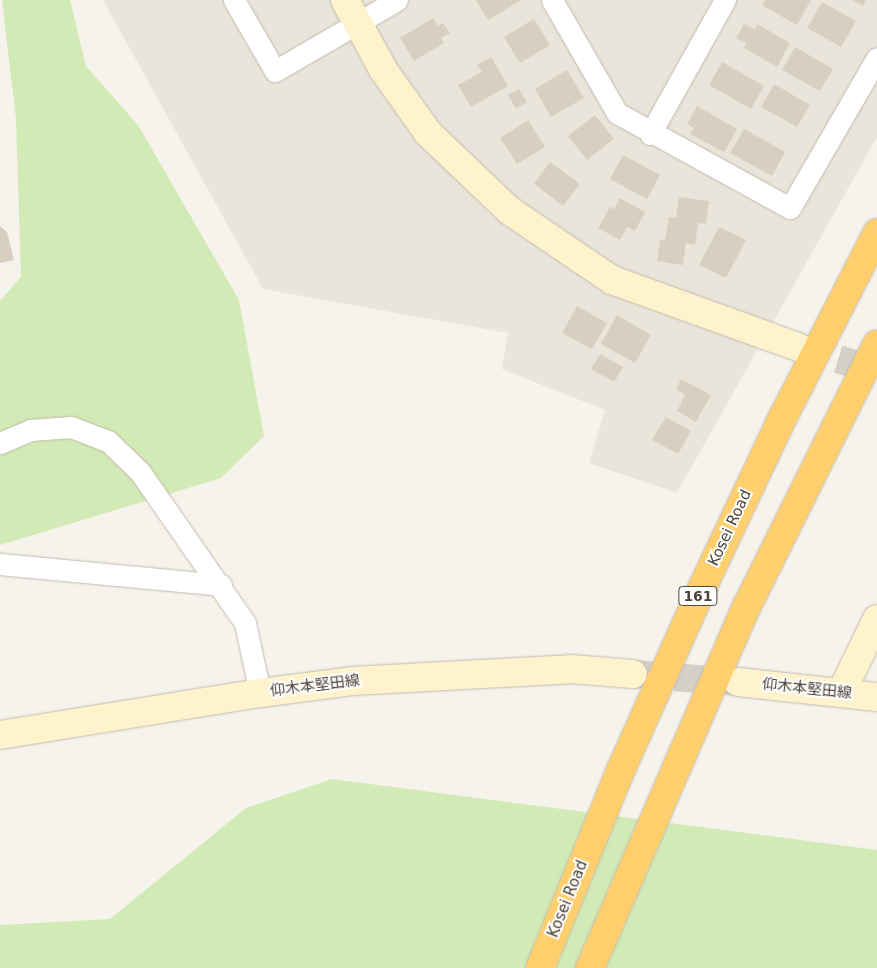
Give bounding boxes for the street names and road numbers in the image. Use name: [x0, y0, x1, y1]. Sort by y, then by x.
street label: Kosei Road: [705, 487, 755, 569]
road number: 161: [678, 584, 718, 608]
street label: 仰木本堅田線: [269, 672, 361, 700]
street label: 仰木本堅田線: [761, 675, 853, 703]
street label: Kosei Road: [544, 858, 592, 940]

